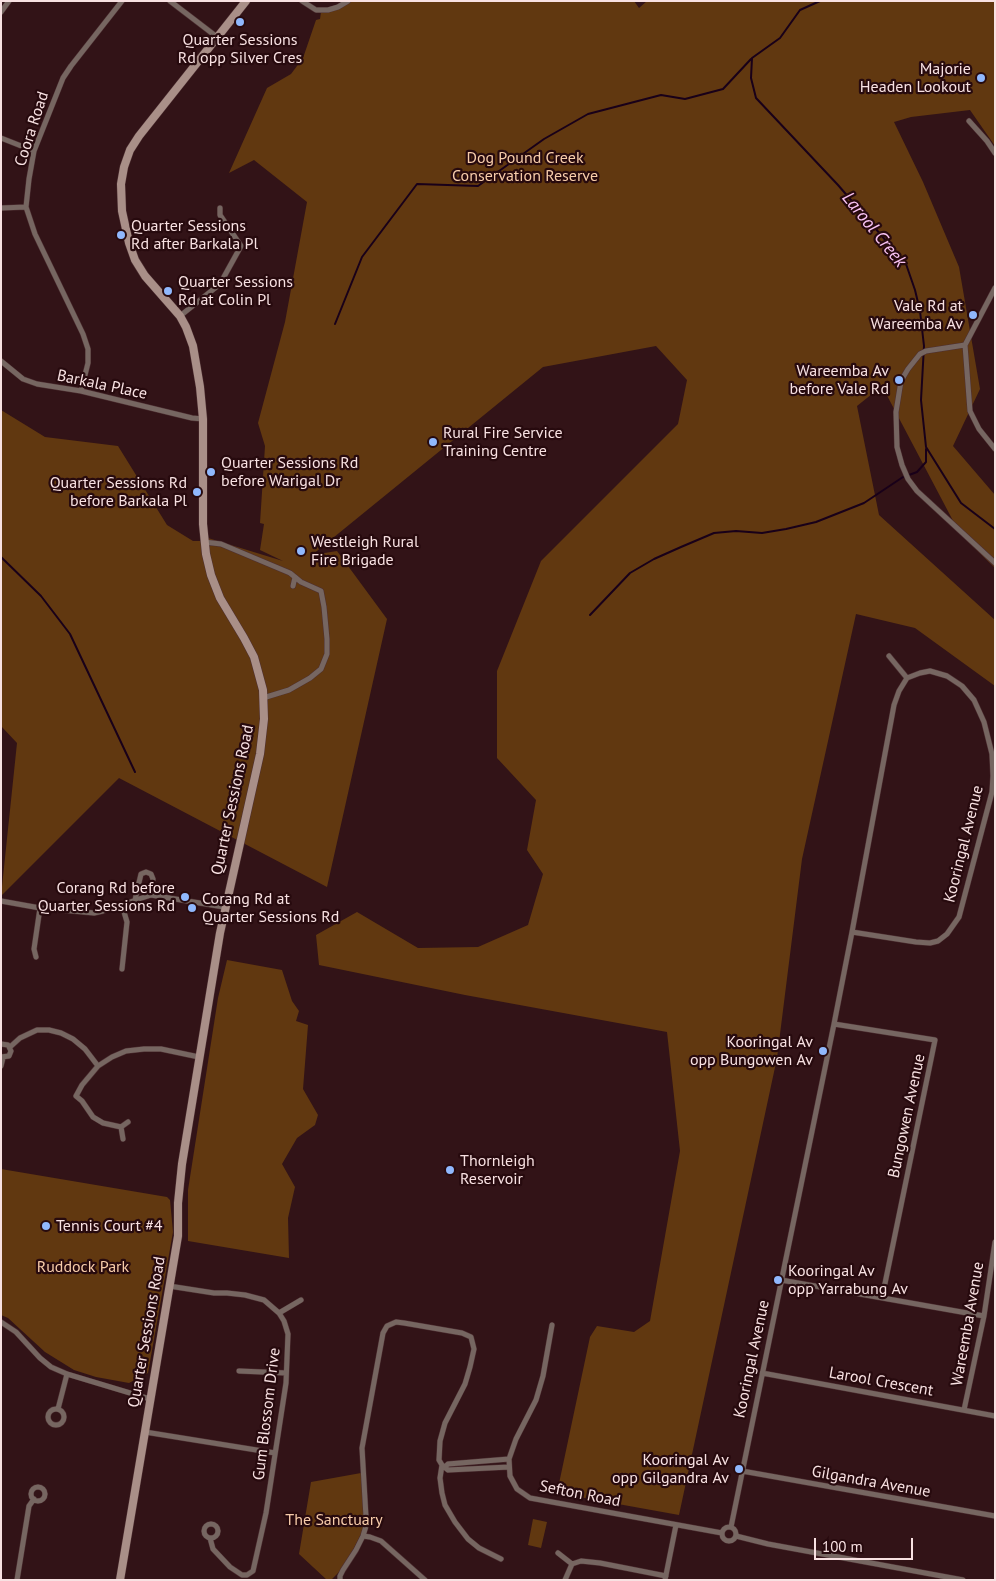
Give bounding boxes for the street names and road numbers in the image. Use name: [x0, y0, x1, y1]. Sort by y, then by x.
street label: Coora Road: [11, 89, 53, 169]
street label: Barkala Place: [55, 366, 149, 404]
street label: Quarter Sessions Road: [208, 723, 258, 877]
street label: Kooringal Avenue: [940, 783, 988, 905]
street label: Bungowen Avenue: [884, 1052, 930, 1180]
street label: Quarter Sessions Road: [124, 1255, 170, 1409]
street label: Wareemba Avenue: [948, 1260, 988, 1388]
street label: Kooringal Avenue: [730, 1298, 774, 1420]
street label: Gum Blossom Drive: [249, 1347, 285, 1481]
street label: Larool Crescent: [827, 1363, 935, 1401]
street label: Gilgandra Avenue: [810, 1462, 932, 1502]
street label: Sefton Road: [538, 1477, 622, 1511]

